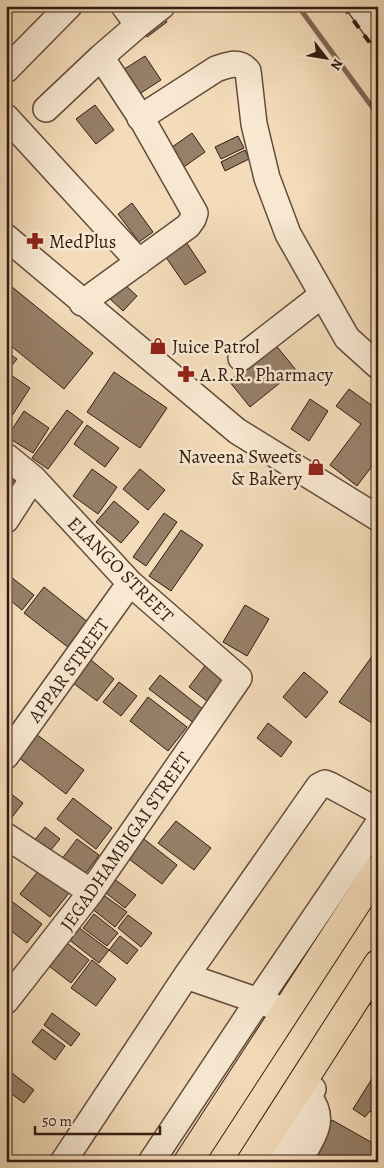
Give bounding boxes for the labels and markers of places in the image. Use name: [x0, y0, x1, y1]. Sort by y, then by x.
place label: MedPlus: [49, 229, 116, 255]
pharmacy icon: MedPlus: [25, 231, 45, 251]
place label: Juice Patrol: [172, 334, 260, 360]
shop icon: Juice Patrol: [148, 336, 168, 356]
place label: A.R.R. Pharmacy: [199, 362, 334, 388]
pharmacy icon: A.R.R. Pharmacy: [176, 364, 196, 384]
place label: Naveena Sweets & Bakery: [178, 444, 303, 492]
shop icon: Naveena Sweets & Bakery: [306, 457, 326, 477]

